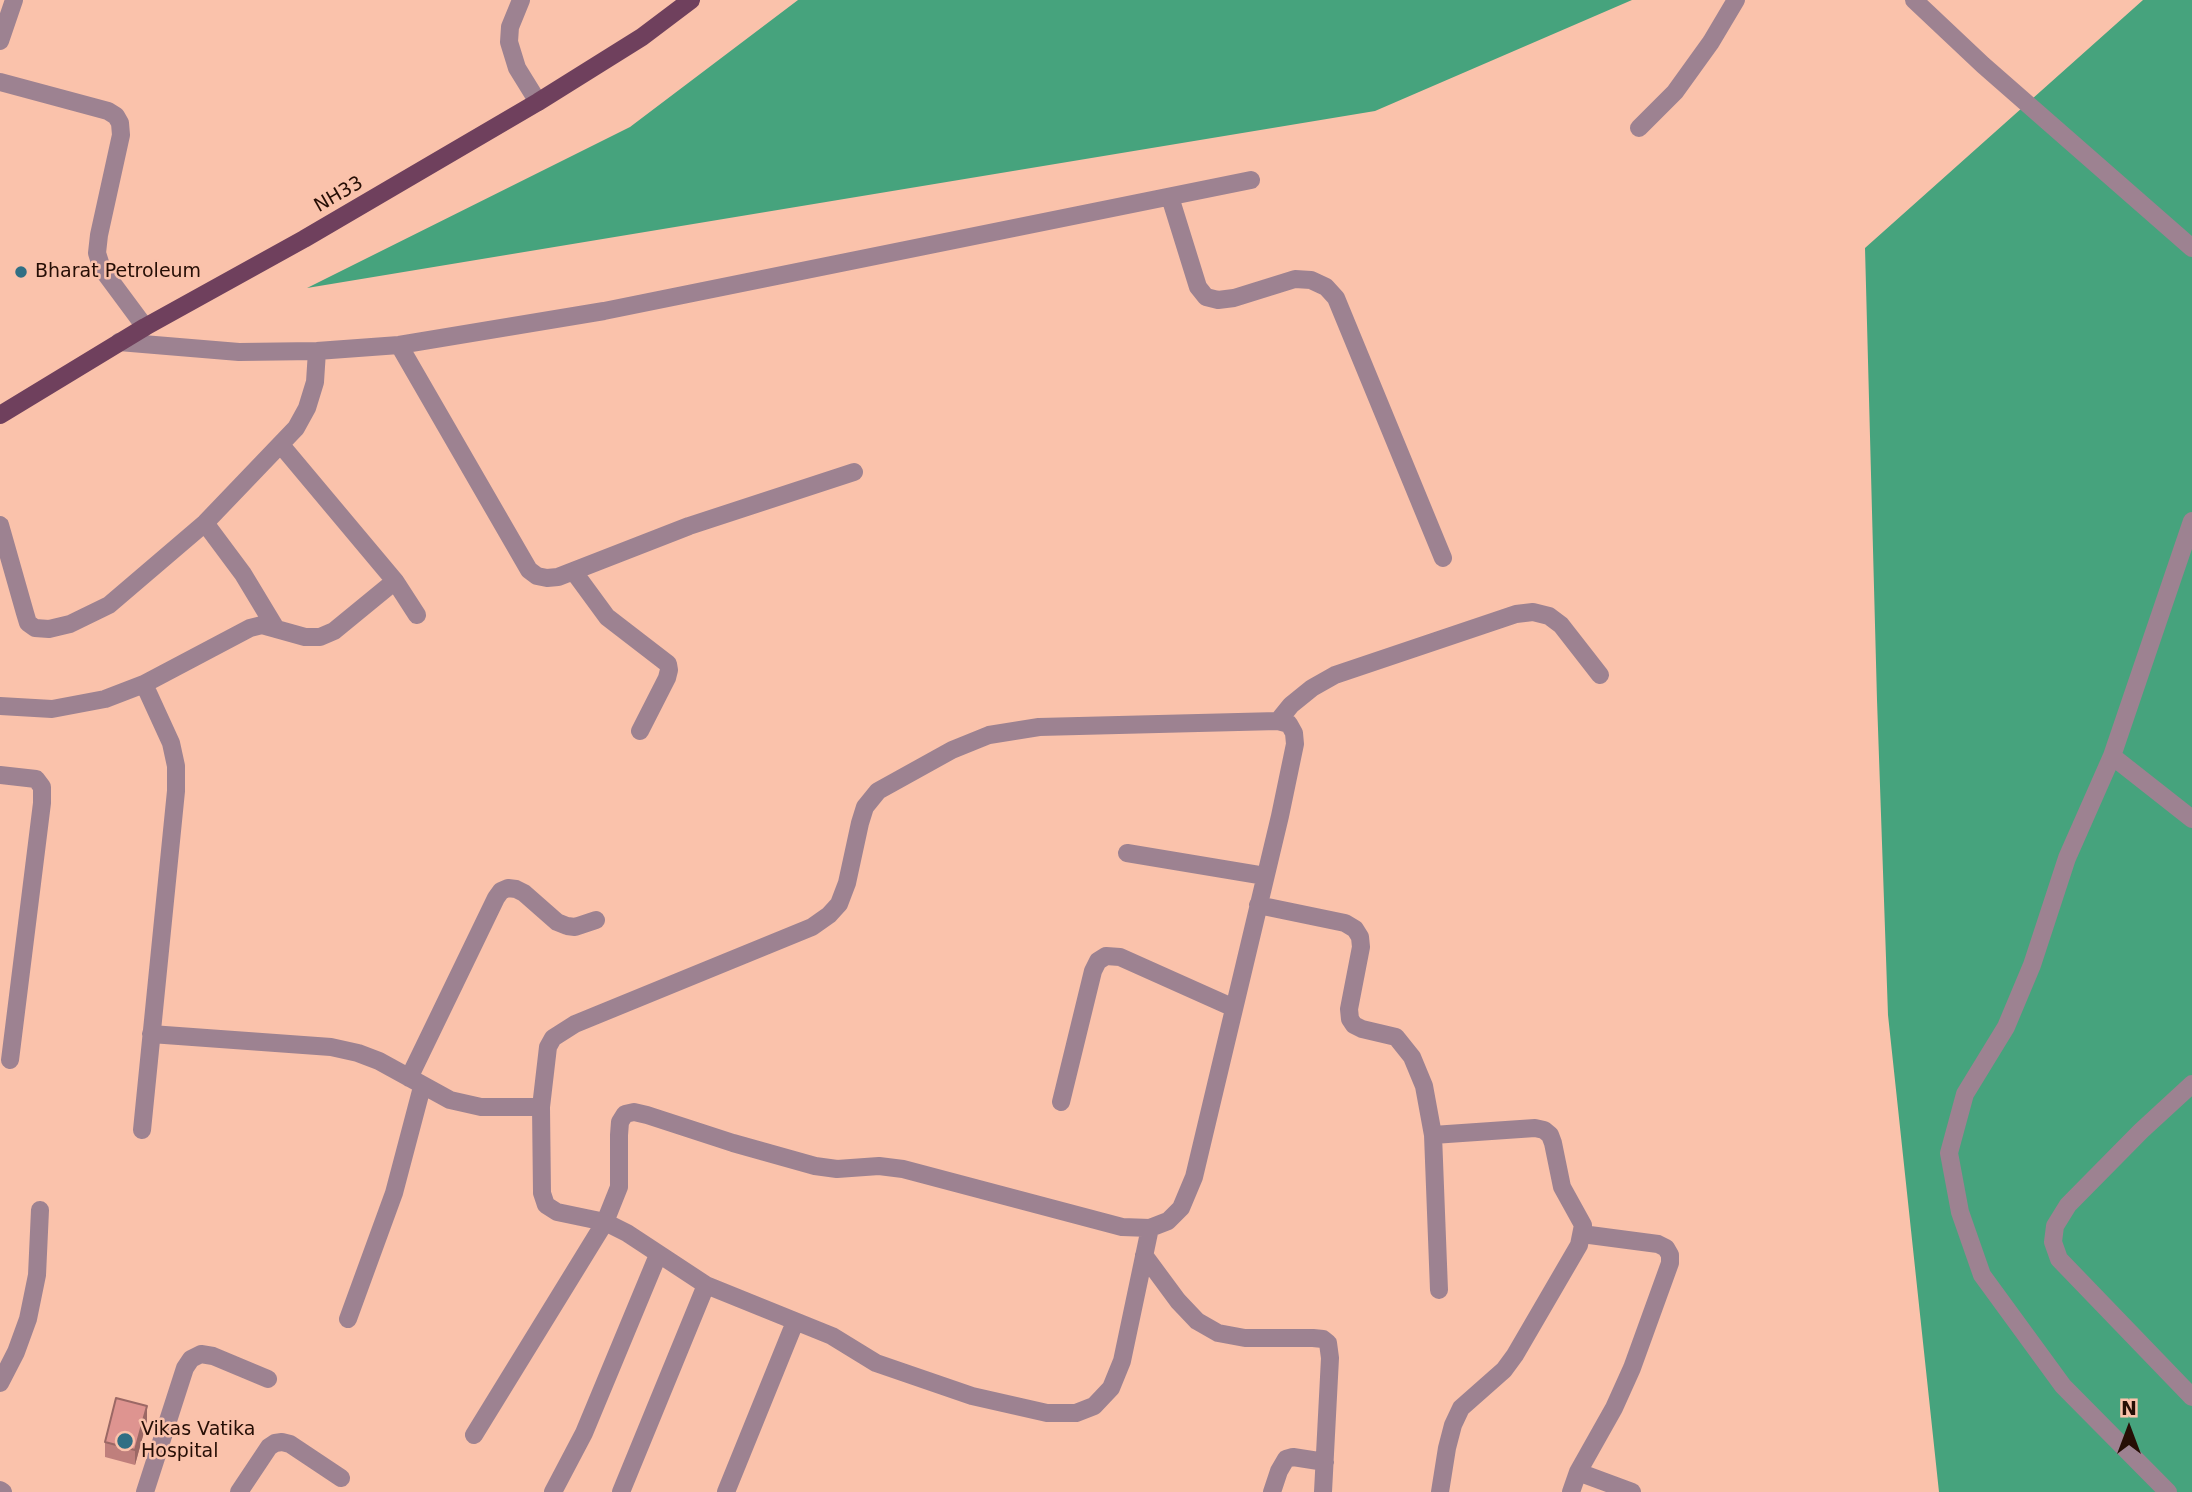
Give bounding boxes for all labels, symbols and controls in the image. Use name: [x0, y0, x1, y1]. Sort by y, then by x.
street label: NH33: [310, 172, 368, 218]
place label: Bharat Petroleum: [35, 261, 201, 283]
marker: Bharat Petroleum: [13, 264, 29, 280]
north arrow: [2094, 1394, 2164, 1464]
text: N: [2121, 1397, 2137, 1419]
place label: Vikas Vatika Hospital: [141, 1419, 255, 1463]
marker: Vikas Vatika Hospital: [115, 1431, 135, 1451]

